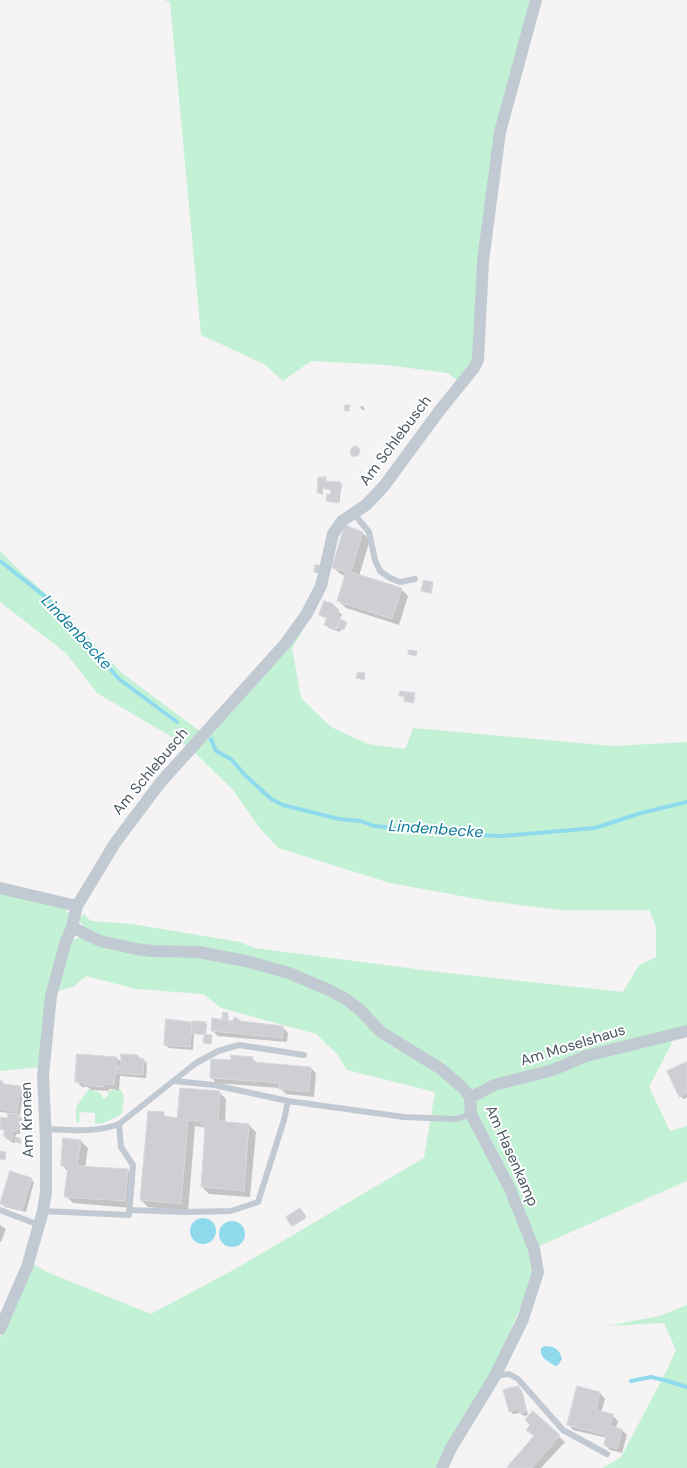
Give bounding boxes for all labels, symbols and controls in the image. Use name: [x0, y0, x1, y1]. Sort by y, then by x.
street label: Am Schlebusch: [356, 393, 436, 489]
water label: Lindenbecke: [37, 592, 115, 674]
street label: Am Schlebusch: [109, 725, 193, 819]
water label: Lindenbecke: [388, 817, 484, 843]
street label: Am Moselshaus: [518, 1022, 628, 1070]
street label: Am Kronen: [18, 1082, 38, 1158]
street label: Am Hasenkamp: [481, 1103, 541, 1209]

